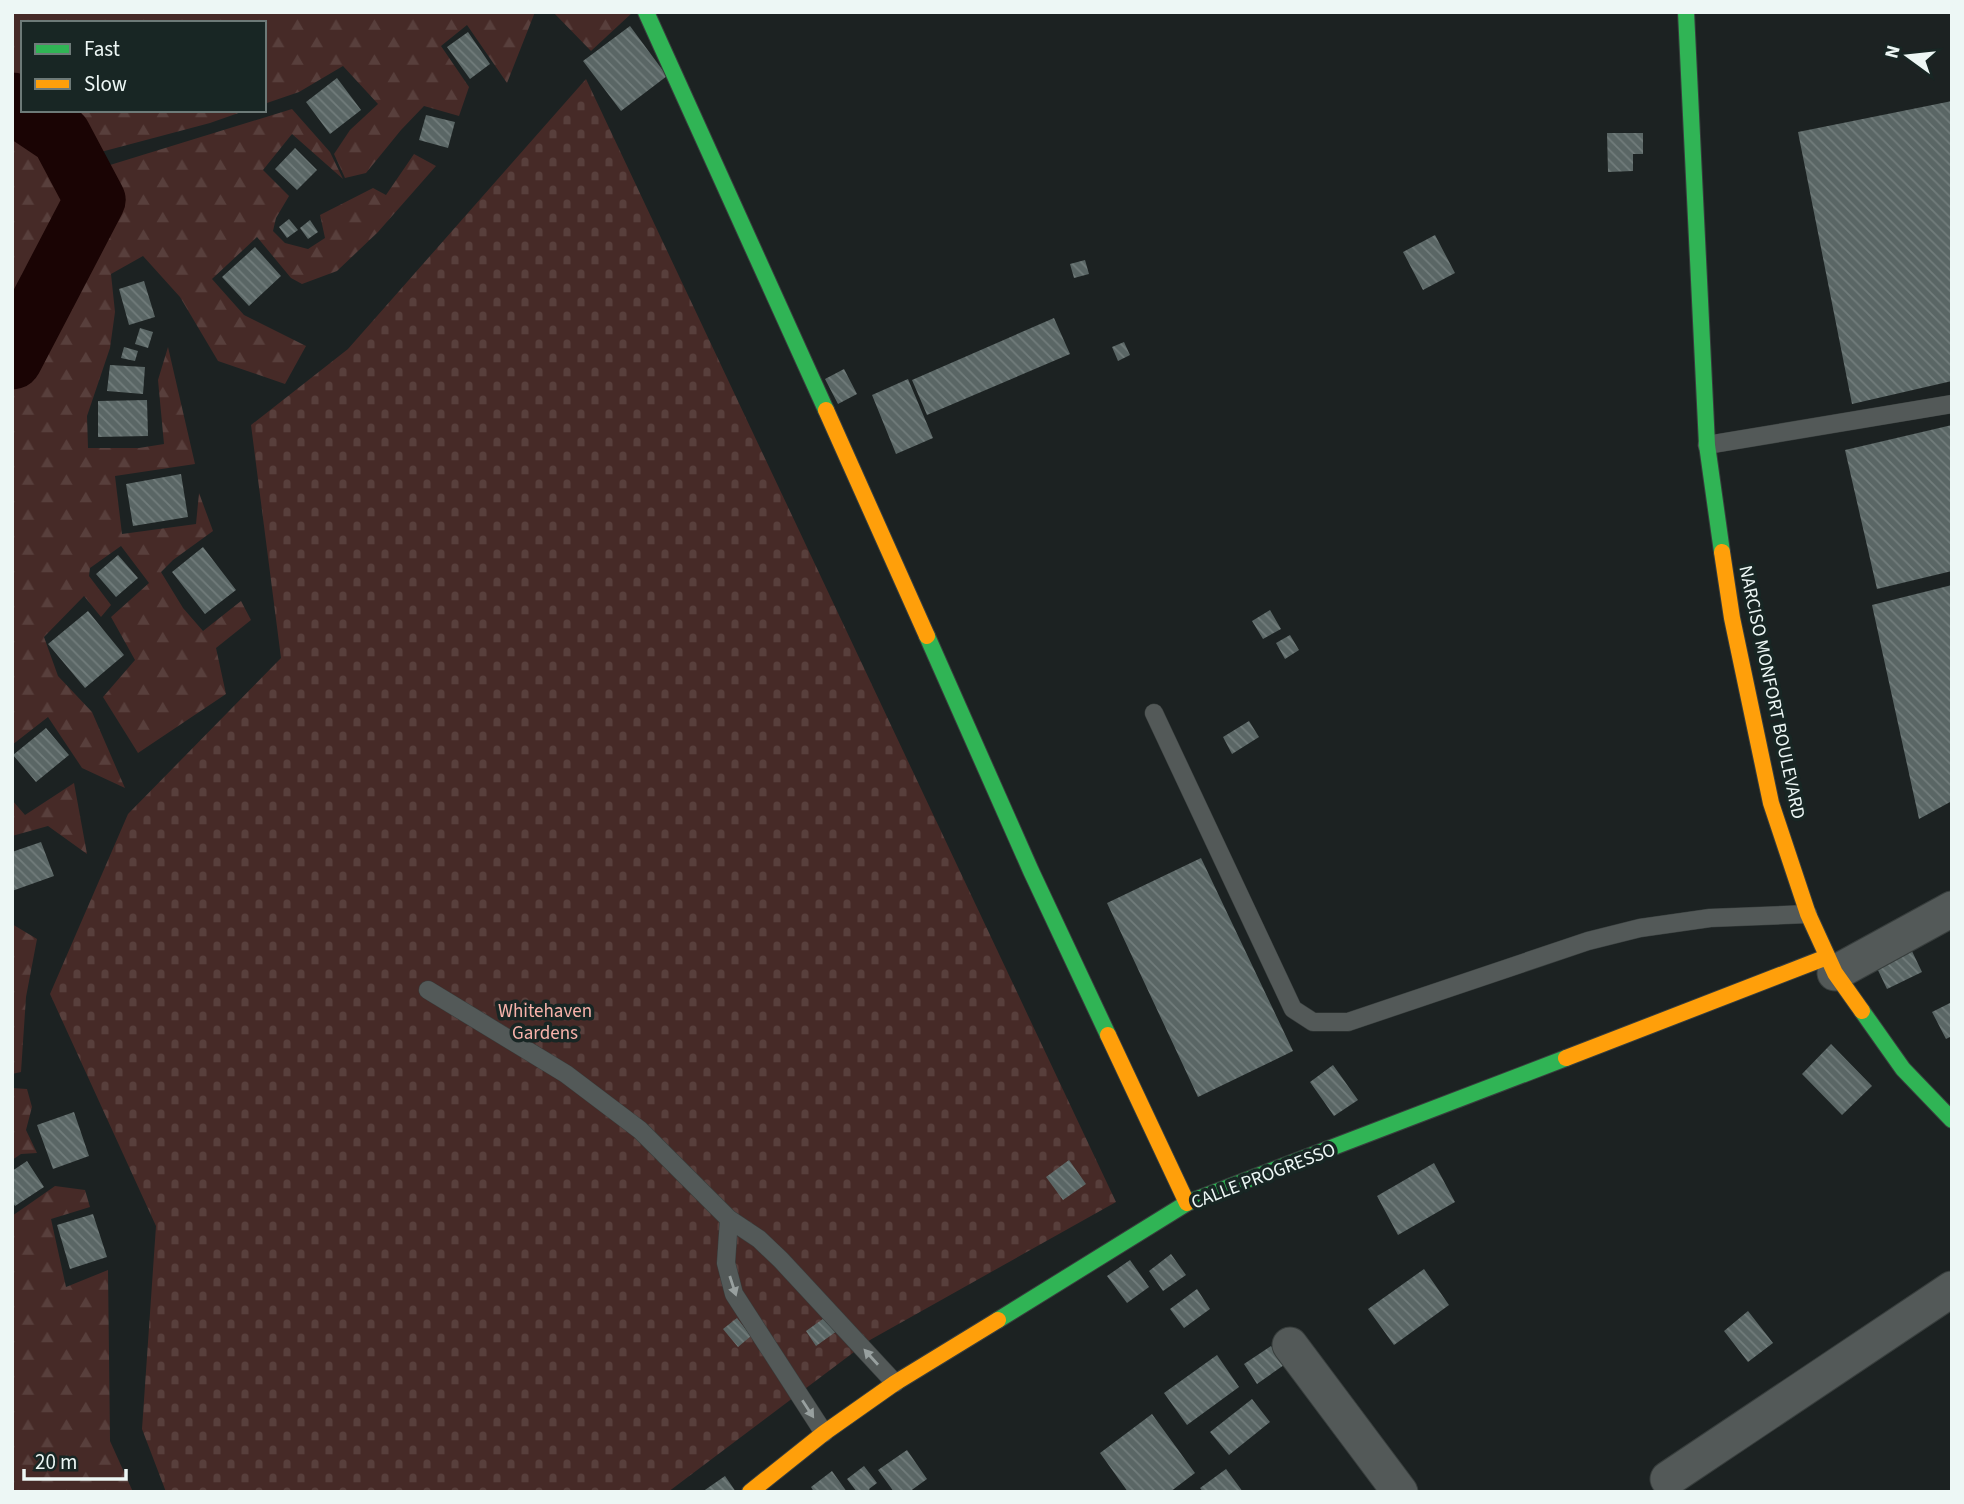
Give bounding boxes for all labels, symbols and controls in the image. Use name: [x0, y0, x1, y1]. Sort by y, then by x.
legend: [21, 21, 266, 112]
north arrow: [1873, 21, 1943, 91]
text: Fast: [84, 34, 120, 64]
text: N: [1878, 42, 1908, 62]
text: Slow: [84, 69, 127, 99]
street label: NARCISO MONFORT BOULEVARD: [1731, 563, 1812, 822]
park label: Whitehaven Gardens: [498, 998, 592, 1047]
street label: CALLE PROGRESSO: [1187, 1136, 1340, 1216]
one-way arrow: [728, 1276, 739, 1297]
one-way arrow: [864, 1349, 880, 1366]
one-way arrow: [802, 1399, 815, 1419]
scale bar: [24, 1438, 126, 1482]
text: 20 m: [35, 1447, 77, 1477]

